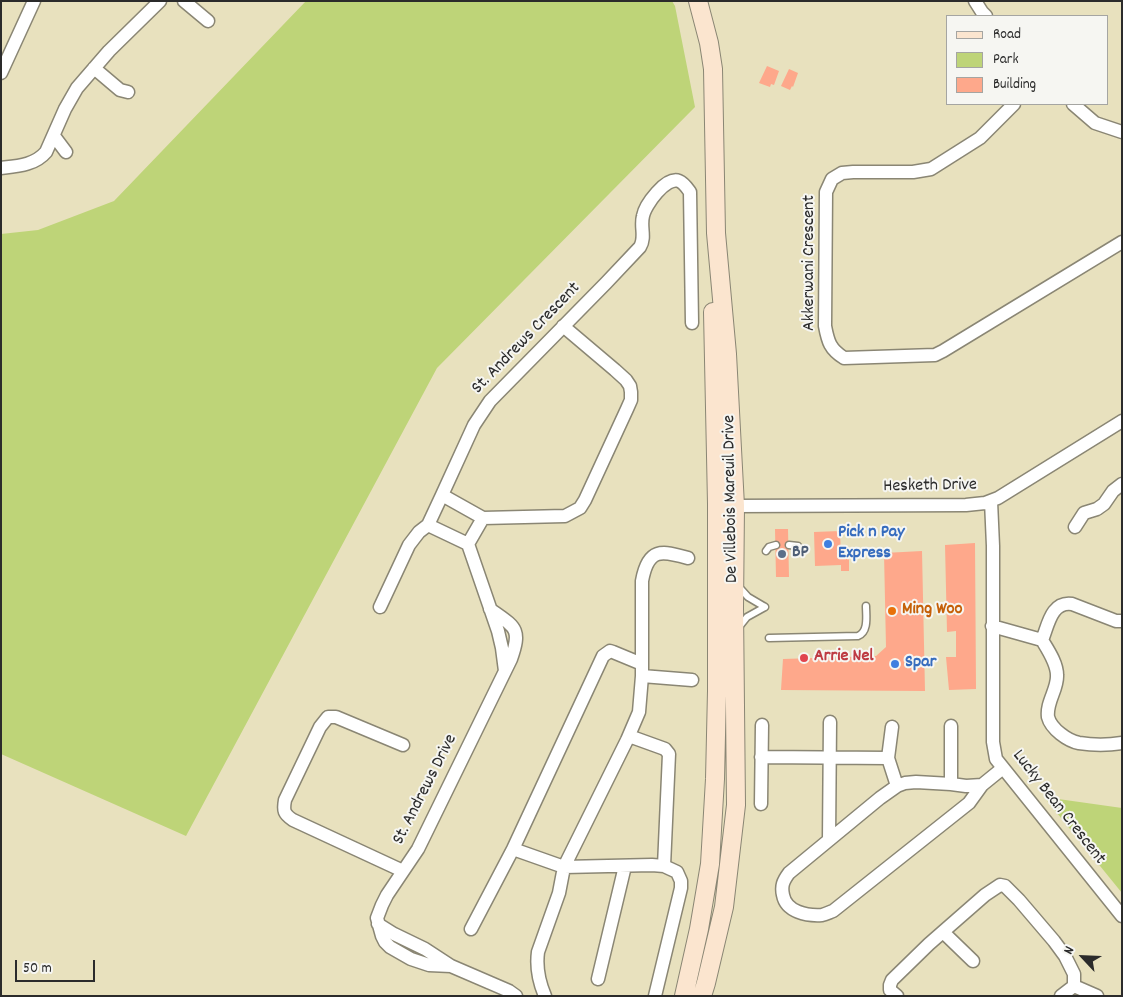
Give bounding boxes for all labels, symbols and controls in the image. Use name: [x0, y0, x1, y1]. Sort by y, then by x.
legend: [946, 15, 1108, 105]
text: Road: [993, 24, 1021, 46]
text: Park: [993, 49, 1019, 71]
text: Building: [993, 74, 1036, 96]
street label: Akkerwani Crescent: [800, 195, 822, 331]
street label: St. Andrews Crescent: [468, 279, 586, 399]
street label: De Villebois Mareuil Drive: [720, 415, 744, 583]
street label: Hesketh Drive: [883, 475, 977, 499]
place label: Pick n Pay Express: [838, 523, 905, 566]
marker: Pick n Pay Express: [822, 538, 834, 550]
place label: BP: [792, 543, 809, 565]
marker: BP: [776, 548, 788, 560]
place label: Ming Woo: [902, 600, 963, 622]
marker: Ming Woo: [886, 605, 898, 617]
place label: Arrie Nel: [814, 647, 874, 669]
marker: Arrie Nel: [798, 652, 810, 664]
place label: Spar: [905, 653, 936, 675]
marker: Spar: [889, 658, 901, 670]
street label: St. Andrews Drive: [389, 731, 463, 849]
street label: Lucky Bean Crescent: [1006, 746, 1110, 870]
north arrow: [1058, 932, 1108, 982]
text: N: [1059, 943, 1080, 958]
scale bar: [18, 950, 98, 982]
text: 50 m: [23, 958, 52, 980]

